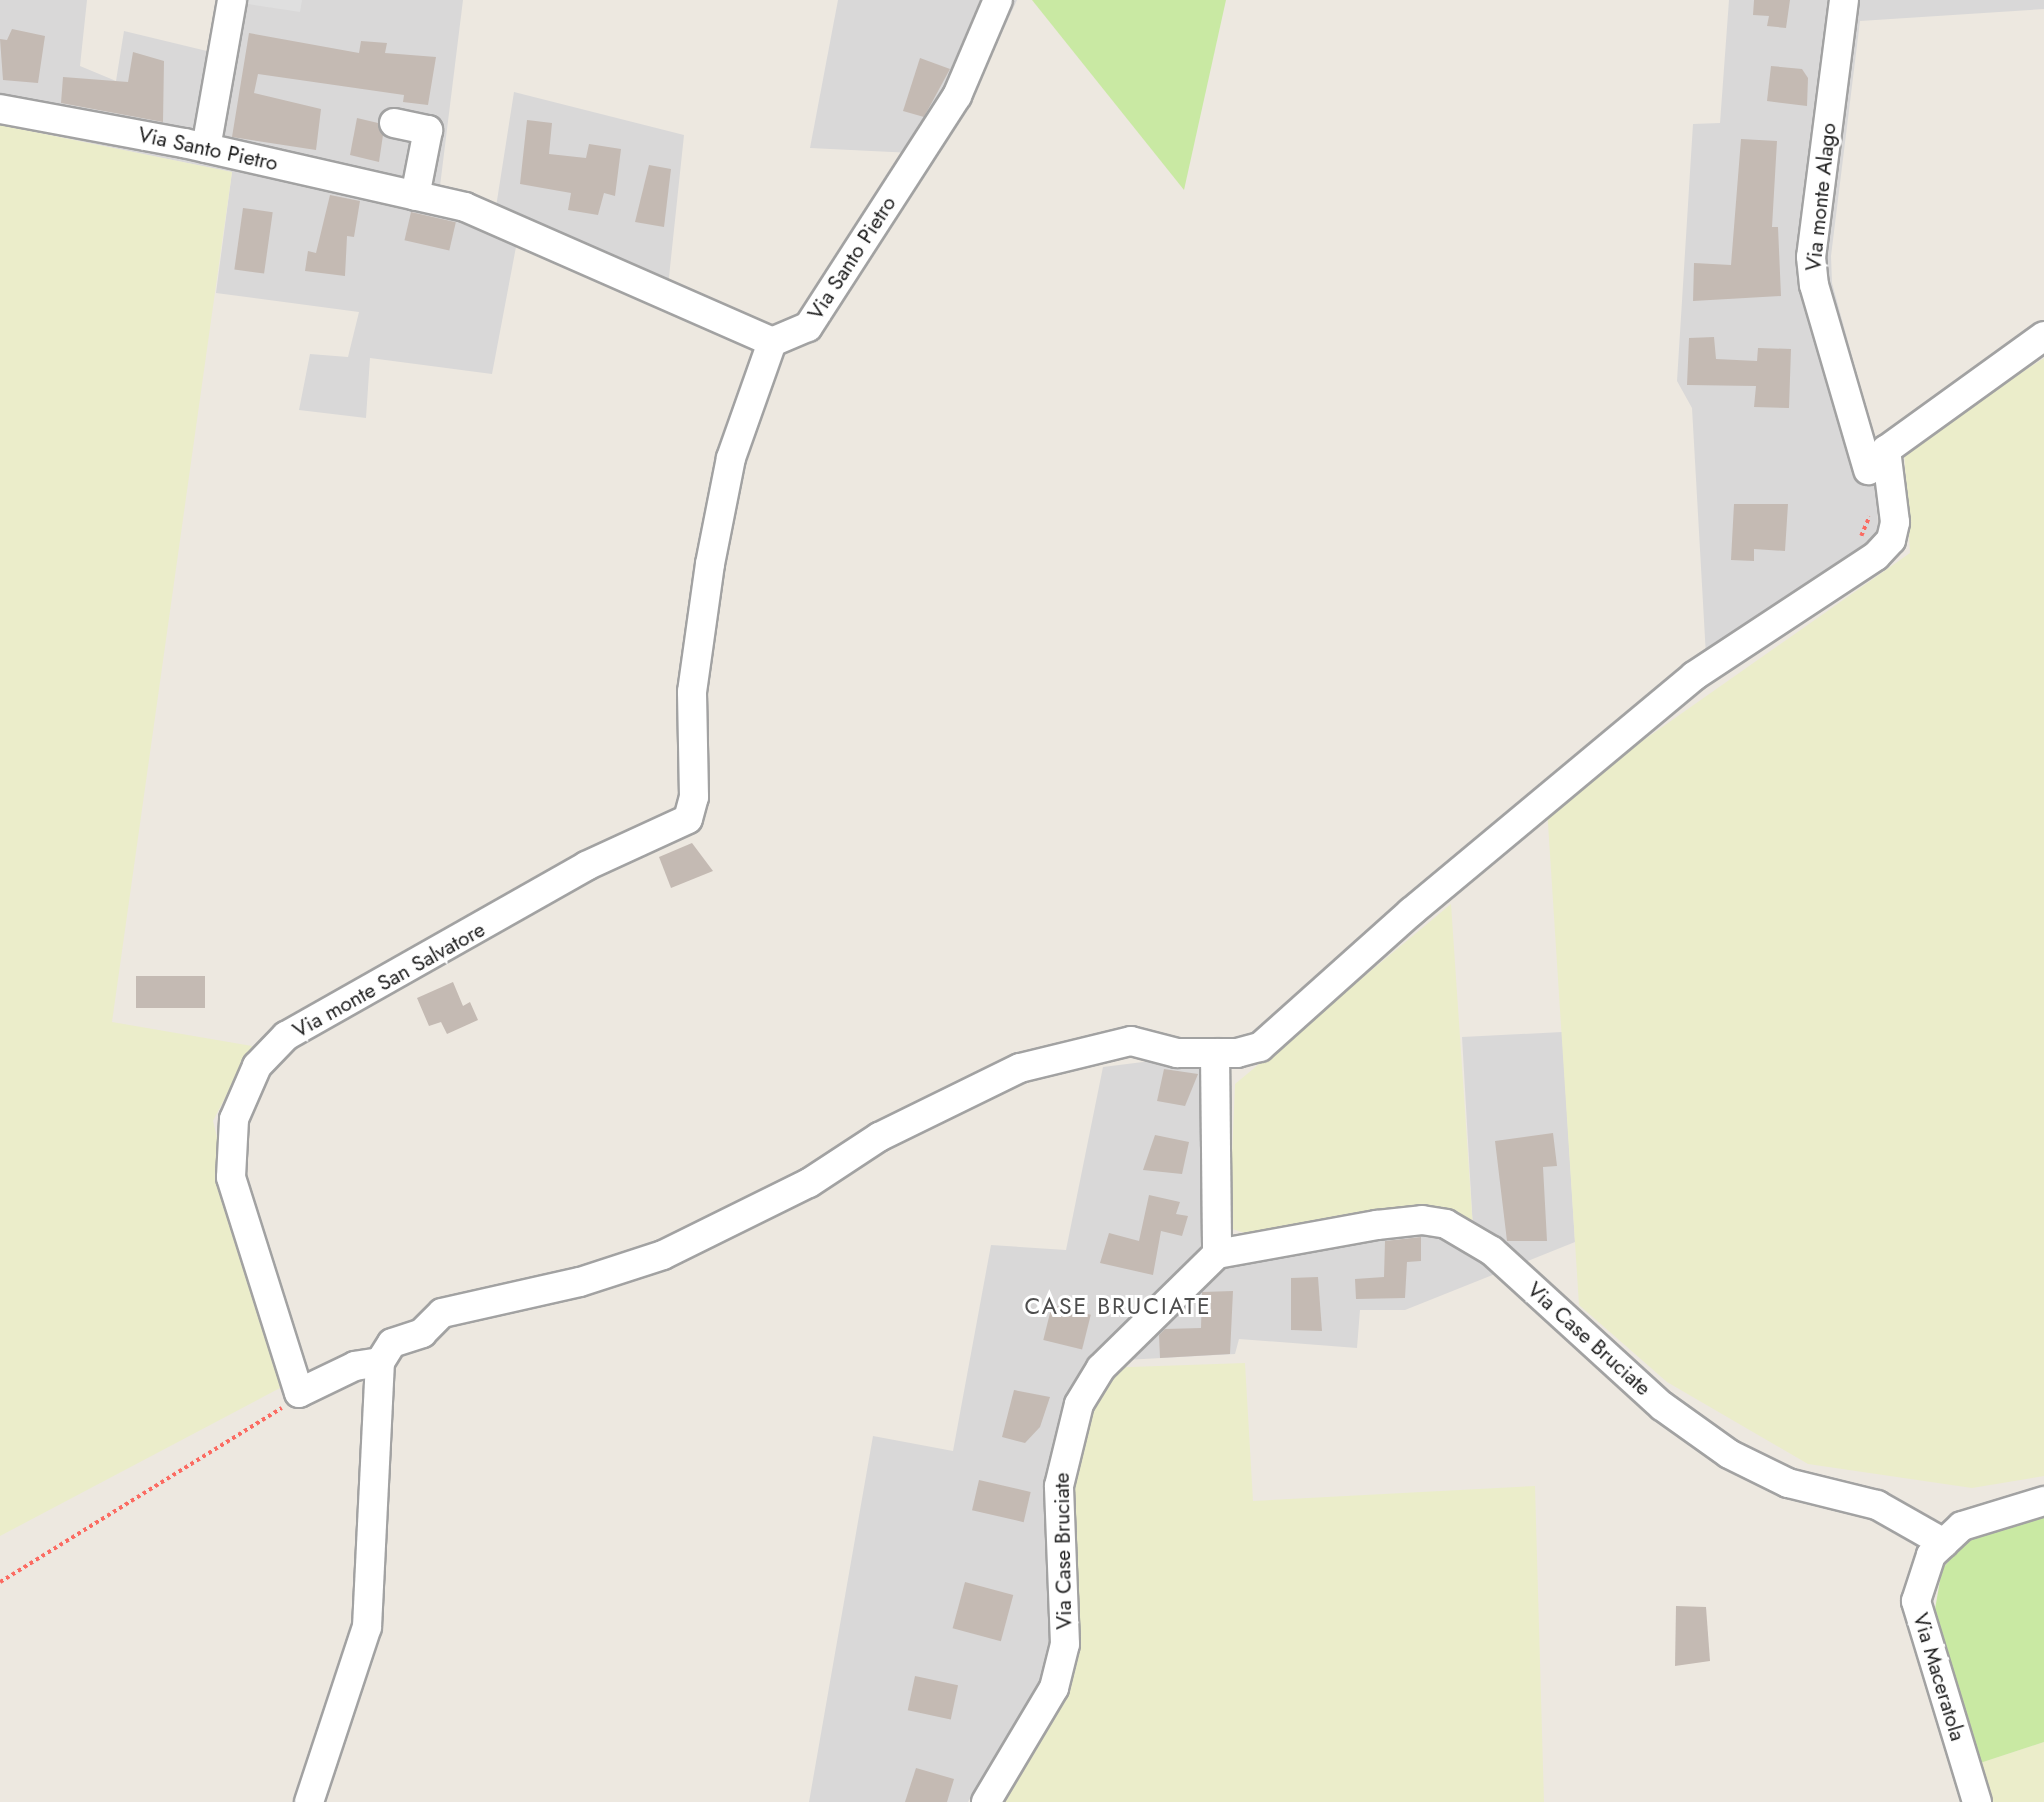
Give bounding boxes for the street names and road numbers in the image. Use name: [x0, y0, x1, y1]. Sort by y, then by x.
street label: Via Santo Pietro: [136, 122, 280, 176]
street label: Via monte Alago: [1801, 122, 1841, 272]
street label: Via Santo Pietro: [803, 191, 901, 325]
street label: Via monte San Salvatore: [289, 917, 489, 1043]
street label: Via Case Bruciate: [1522, 1277, 1656, 1401]
street label: Via Case Bruciate: [1049, 1472, 1077, 1630]
street label: Via Maceratola: [1908, 1610, 1970, 1744]

